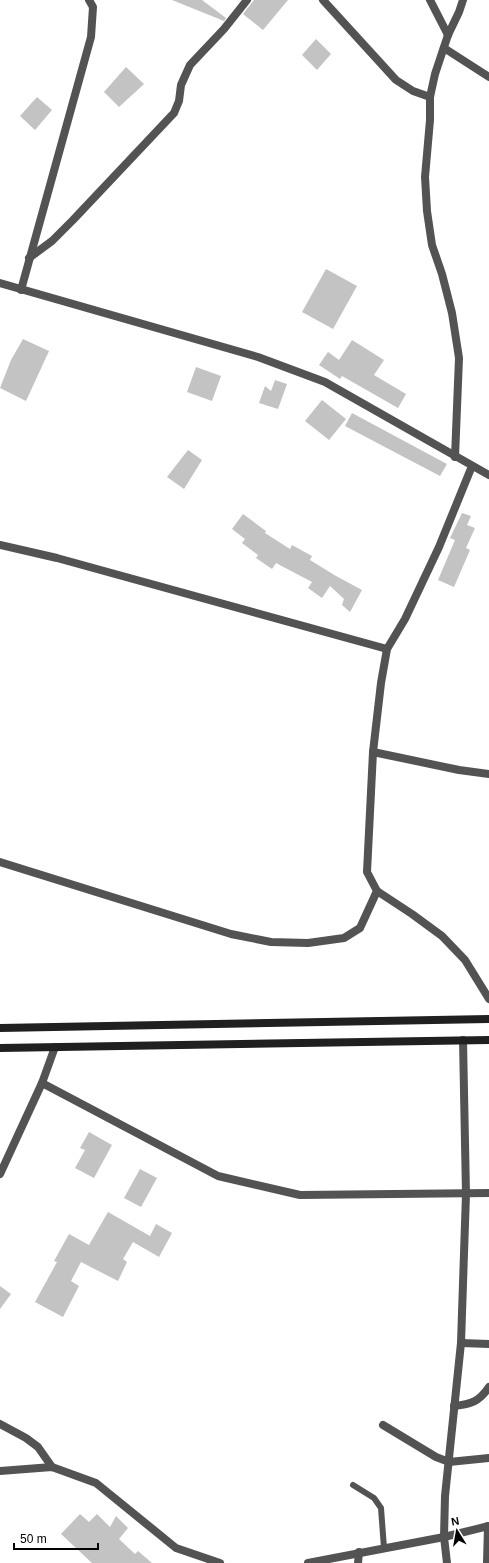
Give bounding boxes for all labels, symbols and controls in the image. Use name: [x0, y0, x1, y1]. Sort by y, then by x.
north arrow: [437, 1511, 477, 1551]
text: N: [450, 1515, 460, 1528]
scale bar: [14, 1525, 98, 1551]
text: 50 m: [20, 1532, 47, 1546]

